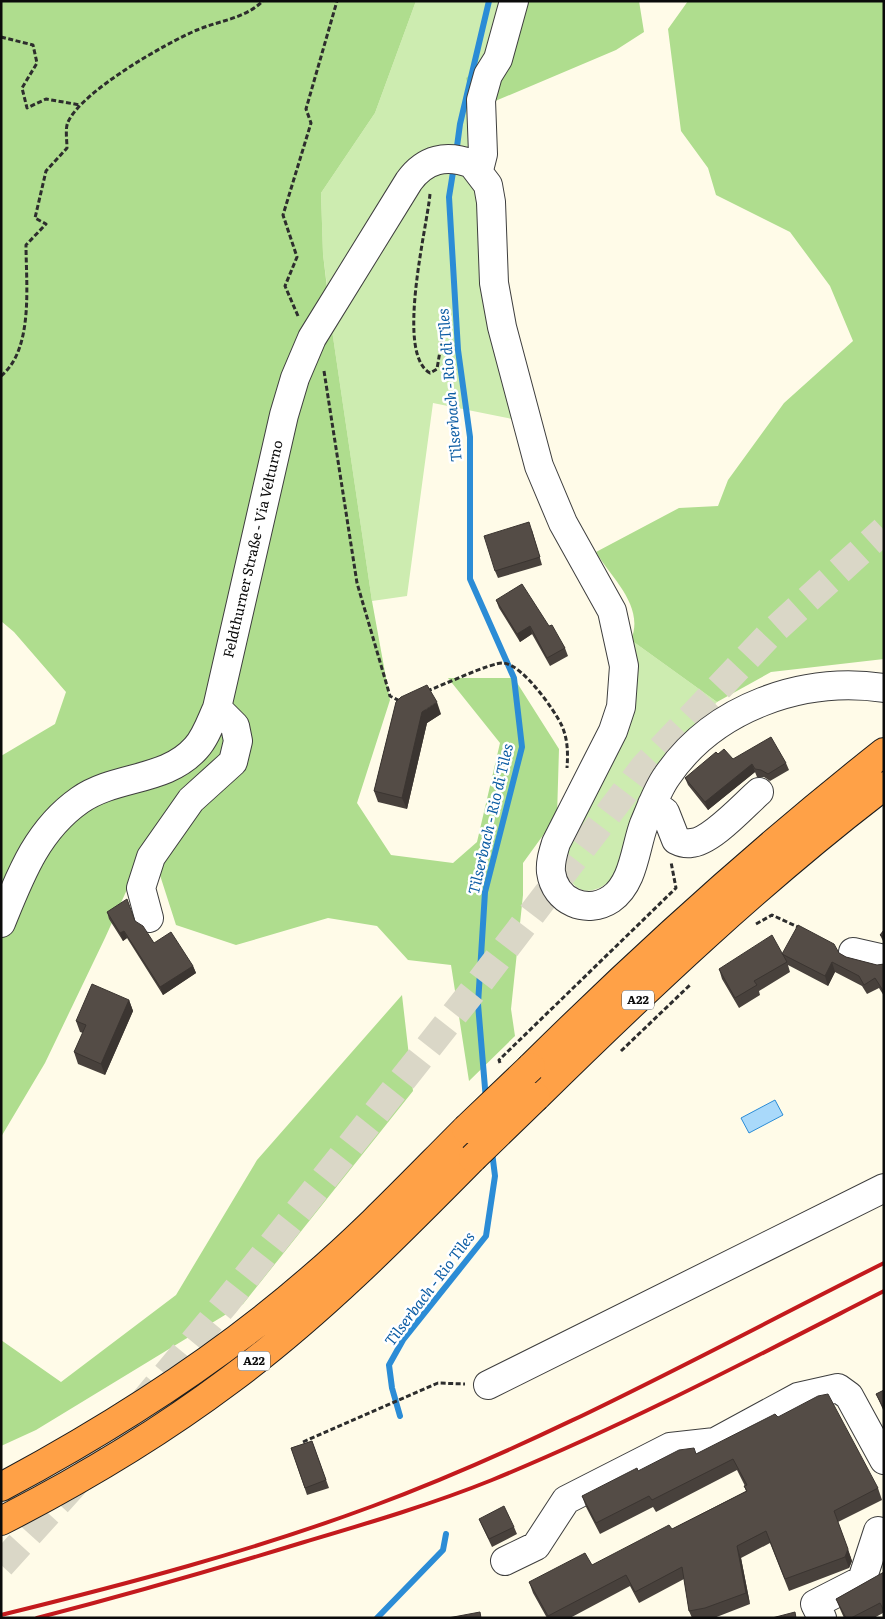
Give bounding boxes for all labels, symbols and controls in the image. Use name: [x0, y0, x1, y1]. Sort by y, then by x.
water label: Tilserbach - Rio di Tiles: [430, 307, 467, 463]
street label: Feldthurner Straße - Via Velturno: [217, 438, 287, 660]
water label: Tilserbach - Rio di Tiles: [461, 741, 518, 896]
road number: A22: [622, 990, 654, 1010]
water label: Tilserbach - Rio Tiles: [378, 1226, 480, 1350]
road number: A22: [238, 1352, 270, 1370]

